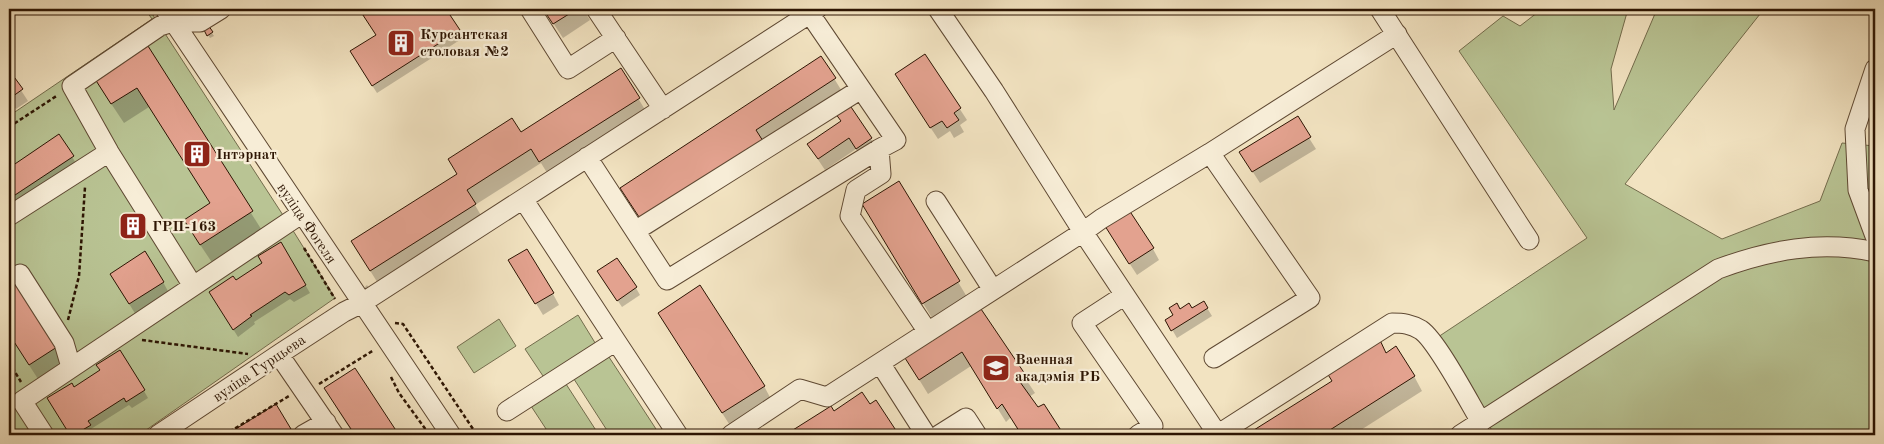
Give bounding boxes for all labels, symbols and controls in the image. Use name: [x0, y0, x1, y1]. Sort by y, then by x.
building icon: Курсантская столовая №2: [386, 28, 416, 58]
place label: Курсантская столовая №2: [420, 28, 509, 60]
building icon: Інтэрнат: [182, 139, 212, 169]
place label: Інтэрнат: [216, 148, 277, 163]
street label: вуліца Фогеля: [273, 181, 338, 267]
building icon: ГРП-163: [118, 211, 148, 241]
place label: ГРП-163: [152, 220, 216, 235]
street label: вуліца Гурцьева: [211, 333, 309, 406]
school or university icon: Ваенная акадэмія РБ: [981, 353, 1011, 383]
place label: Ваенная акадэмія РБ: [1015, 353, 1100, 385]

